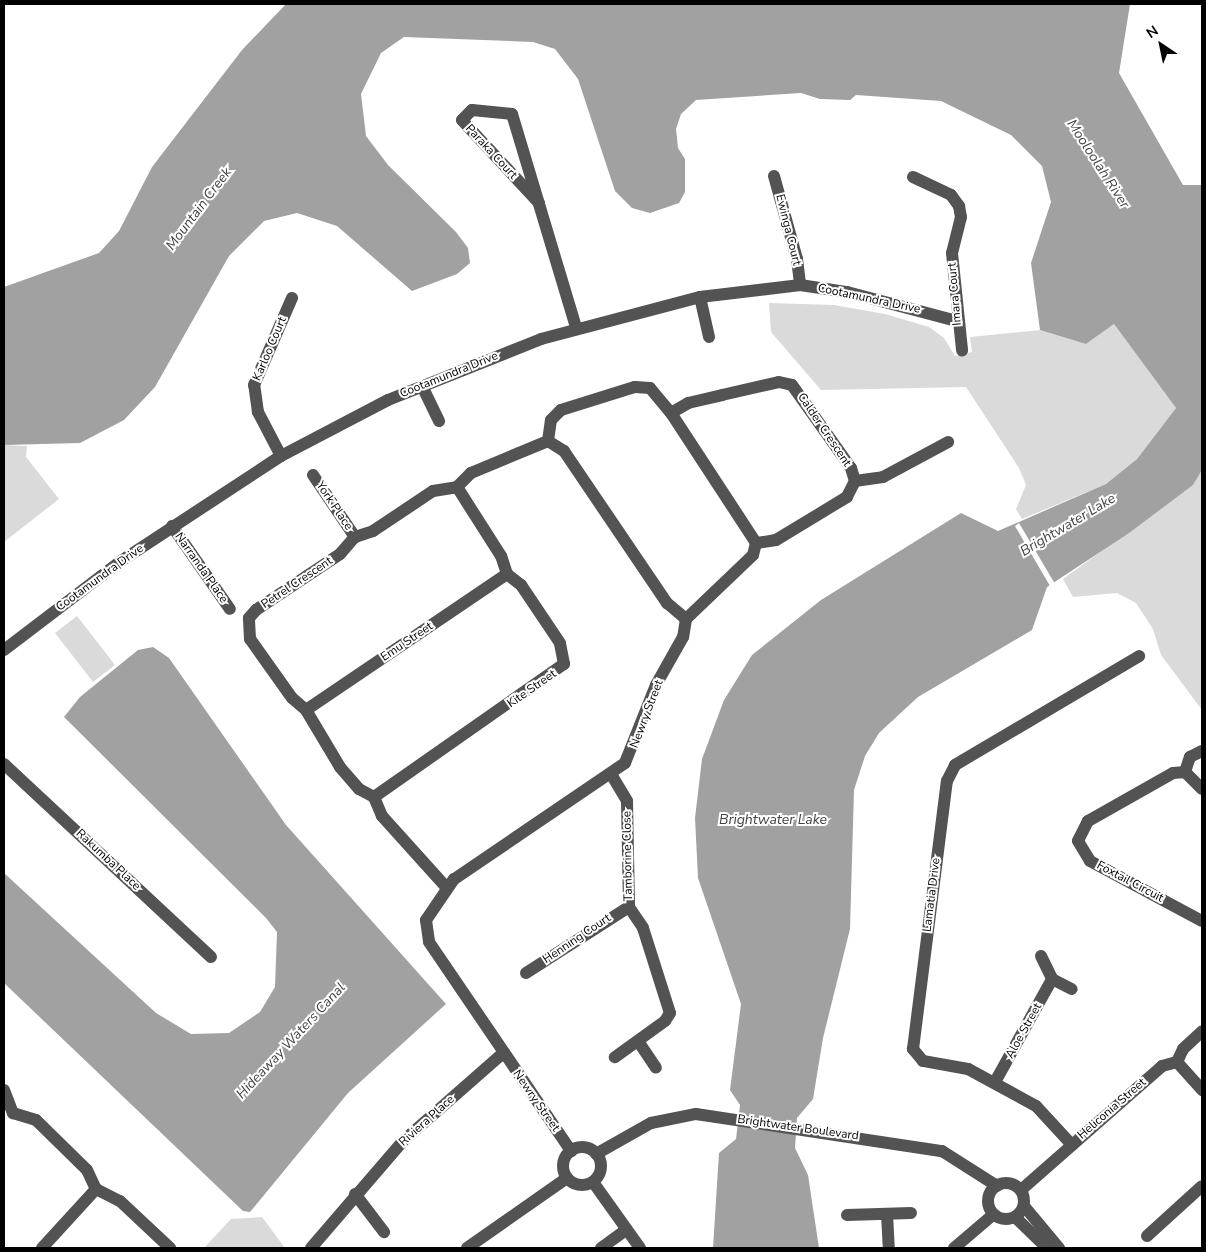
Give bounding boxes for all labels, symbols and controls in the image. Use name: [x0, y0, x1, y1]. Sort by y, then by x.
north arrow: [1136, 20, 1186, 70]
text: N: [1143, 21, 1162, 43]
water label: Mooloolah River: [1063, 116, 1133, 212]
street label: Paraka Court: [462, 122, 520, 182]
water label: Mountain Creek: [163, 164, 235, 254]
street label: Ewinga Court: [772, 193, 804, 267]
street label: Imara Court: [945, 262, 965, 326]
street label: Cootamundra Drive: [816, 281, 922, 317]
street label: Karloo Court: [250, 315, 290, 383]
street label: Cootamundra Drive: [398, 349, 500, 401]
street label: Calder Crescent: [794, 390, 854, 470]
street label: York Place: [312, 479, 356, 533]
water label: Brightwater Lake: [1017, 490, 1119, 560]
street label: Narranda Place: [171, 530, 231, 606]
street label: Cootamundra Drive: [54, 541, 146, 615]
street label: Petrel Crescent: [259, 554, 335, 612]
street label: Emu Street: [378, 619, 436, 665]
street label: Kite Street: [505, 667, 559, 711]
street label: Newry Street: [627, 678, 667, 750]
street label: Tamborine Close: [620, 811, 636, 901]
water label: Brightwater Lake: [719, 812, 827, 828]
street label: Rakumba Place: [73, 826, 143, 894]
street label: Lamatia Drive: [920, 857, 944, 933]
street label: Foxtail Circuit: [1094, 858, 1166, 906]
street label: Henning Court: [540, 911, 614, 967]
water label: Hideaway Waters Canal: [233, 980, 349, 1102]
street label: Aloe Street: [1003, 1001, 1045, 1061]
street label: Newry Street: [509, 1067, 563, 1135]
street label: Heliconia Street: [1075, 1075, 1149, 1143]
street label: Riviera Place: [396, 1093, 458, 1149]
street label: Brightwater Boulevard: [736, 1112, 860, 1144]

